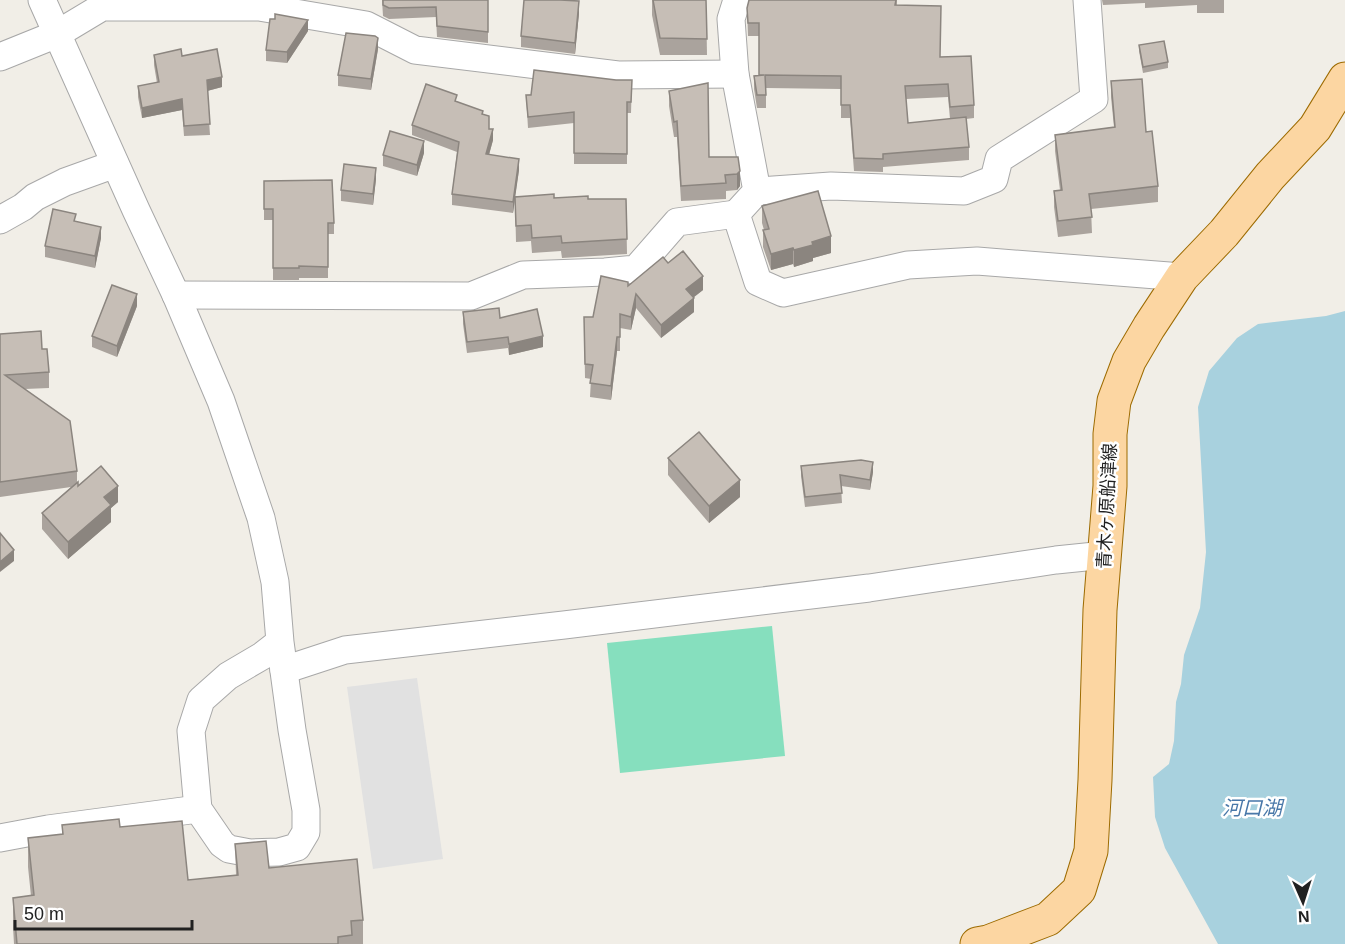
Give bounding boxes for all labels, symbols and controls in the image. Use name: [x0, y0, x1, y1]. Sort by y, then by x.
street label: 青木ヶ原船津線: [1094, 443, 1120, 569]
water label: 河口湖: [1222, 797, 1285, 819]
north arrow: [1273, 872, 1333, 932]
scale bar: [15, 893, 192, 931]
text: 50 m: [24, 904, 64, 924]
text: N: [1298, 908, 1310, 925]

